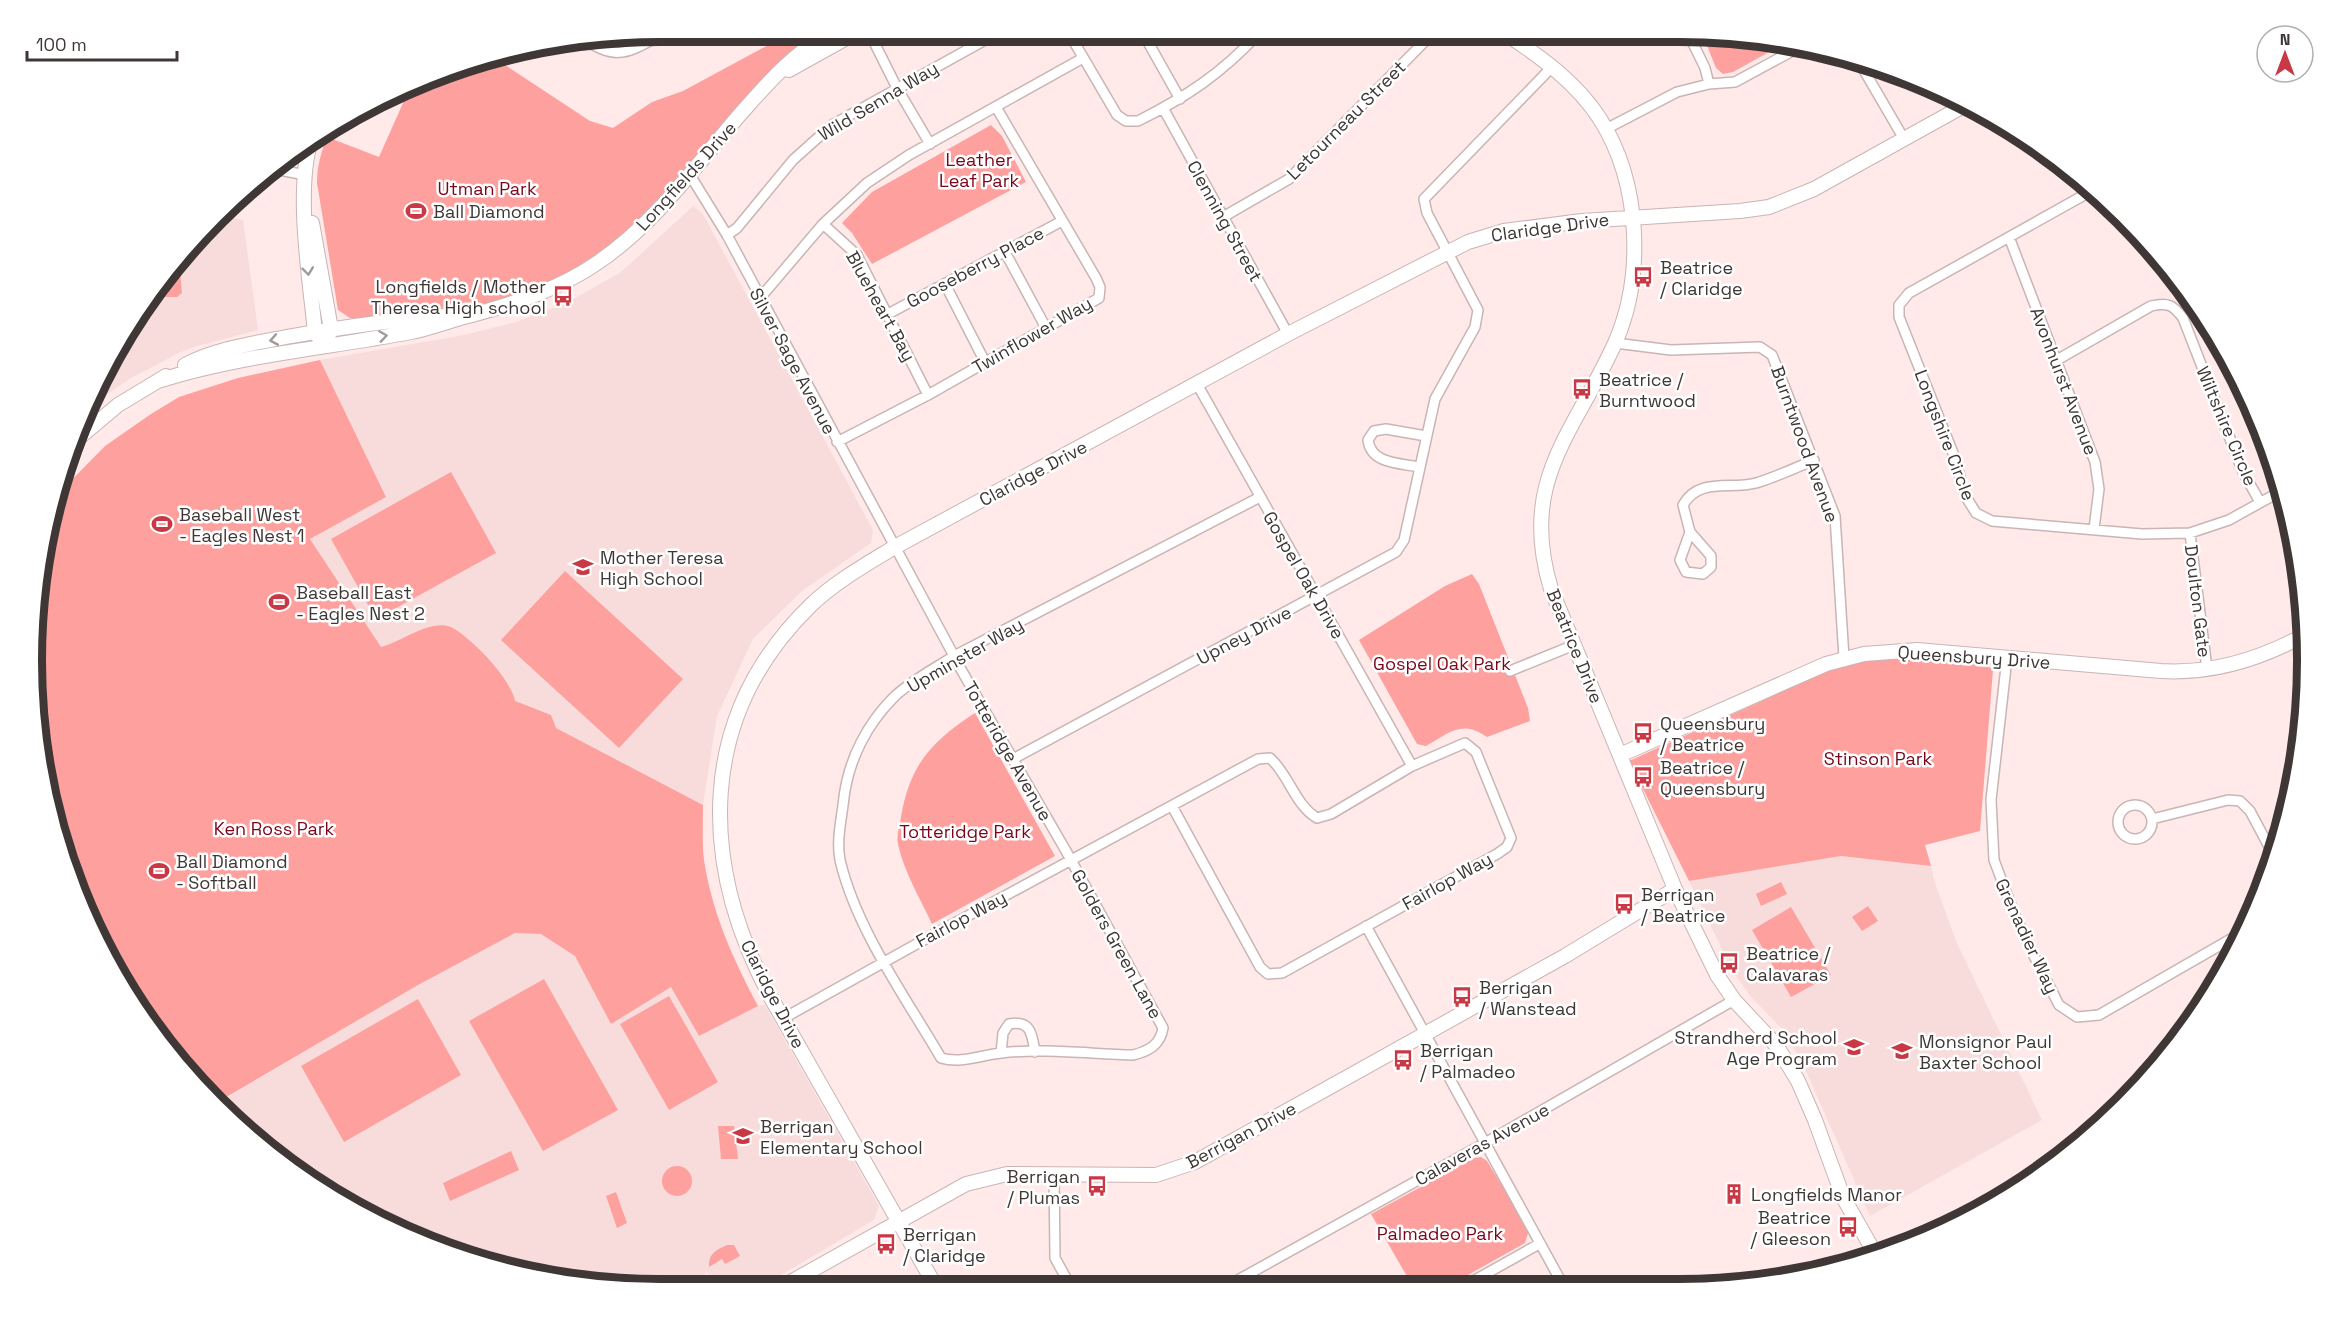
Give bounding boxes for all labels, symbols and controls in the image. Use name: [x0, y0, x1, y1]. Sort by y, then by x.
scale bar: [27, 24, 177, 62]
north arrow: [2255, 24, 2315, 84]
text: N: [2280, 29, 2290, 50]
text: 100 m: [36, 33, 87, 56]
street label: Wild Senna Way: [814, 56, 942, 146]
street label: Letourneau Street: [1282, 56, 1410, 184]
street label: Longfields Drive: [631, 117, 741, 235]
park label: Leather Leaf Park: [939, 148, 1019, 192]
street label: Clenning Street: [1182, 156, 1268, 286]
park label: Utman Park: [437, 177, 537, 200]
sports icon: Ball Diamond: [404, 199, 428, 223]
place label: Ball Diamond: [433, 200, 545, 223]
street label: Claridge Drive: [1489, 207, 1611, 247]
street label: Gooseberry Place: [902, 221, 1048, 313]
street label: Blueheart Bay: [841, 247, 921, 365]
place label: Beatrice / Claridge: [1660, 256, 1743, 300]
bus stop icon: Beatrice / Claridge: [1631, 265, 1655, 289]
one-way arrow: [302, 267, 314, 276]
place label: Longfields / Mother Theresa High school: [371, 275, 546, 319]
bus stop icon: Longfields / Mother Theresa High school: [551, 284, 575, 308]
street label: Silver Sage Avenue: [745, 284, 841, 438]
street label: Twinflower Way: [968, 291, 1096, 379]
street label: Avonhurst Avenue: [2025, 304, 2103, 458]
one-way arrow: [379, 331, 388, 343]
one-way arrow: [269, 333, 278, 345]
street label: Burntwood Avenue: [1766, 363, 1844, 525]
street label: Wiltshire Circle: [2191, 363, 2263, 489]
street label: Longshire Circle: [1909, 366, 1981, 504]
place label: Beatrice / Burntwood: [1599, 368, 1696, 412]
bus stop icon: Beatrice / Burntwood: [1570, 377, 1594, 401]
street label: Claridge Drive: [975, 435, 1091, 511]
place label: Baseball West - Eagles Nest 1: [179, 503, 305, 547]
street label: Gospel Oak Drive: [1258, 507, 1350, 643]
sports icon: Baseball West - Eagles Nest 1: [150, 512, 174, 536]
street label: Doulton Gate: [2180, 543, 2216, 659]
place label: Mother Teresa High School: [600, 546, 724, 590]
school or university icon: Mother Teresa High School: [571, 555, 595, 579]
place label: Baseball East - Eagles Nest 2: [296, 581, 425, 625]
street label: Beatrice Drive: [1542, 586, 1608, 706]
sports icon: Baseball East - Eagles Nest 2: [267, 590, 291, 614]
street label: Upney Drive: [1193, 600, 1295, 670]
street label: Upminster Way: [903, 612, 1027, 698]
street label: Queensbury Drive: [1897, 640, 2051, 674]
park label: Gospel Oak Park: [1373, 652, 1511, 675]
street label: Totteridge Avenue: [959, 677, 1057, 825]
place label: Queensbury / Beatrice: [1660, 712, 1765, 756]
bus stop icon: Queensbury / Beatrice: [1631, 721, 1655, 745]
park label: Stinson Park: [1824, 747, 1933, 770]
place label: Beatrice / Queensbury: [1660, 756, 1765, 800]
bus stop icon: Beatrice / Queensbury: [1631, 765, 1655, 789]
park label: Ken Ross Park: [214, 817, 335, 840]
park label: Totteridge Park: [899, 820, 1031, 843]
street label: Fairlop Way: [1398, 847, 1496, 915]
place label: Ball Diamond - Softball: [176, 850, 288, 894]
sports icon: Ball Diamond - Softball: [147, 859, 171, 883]
street label: Golders Green Lane: [1066, 865, 1168, 1023]
street label: Grenadier Way: [1990, 875, 2064, 997]
place label: Berrigan / Beatrice: [1641, 883, 1726, 927]
street label: Fairlop Way: [912, 885, 1010, 953]
bus stop icon: Berrigan / Beatrice: [1612, 892, 1636, 916]
street label: Claridge Drive: [736, 936, 810, 1052]
place label: Beatrice / Calavaras: [1746, 942, 1831, 986]
bus stop icon: Beatrice / Calavaras: [1717, 951, 1741, 975]
place label: Berrigan / Wanstead: [1479, 976, 1577, 1020]
bus stop icon: Berrigan / Wanstead: [1450, 985, 1474, 1009]
place label: Strandherd School Age Program: [1674, 1026, 1837, 1070]
place label: Monsignor Paul Baxter School: [1919, 1030, 2052, 1074]
school or university icon: Strandherd School Age Program: [1842, 1035, 1866, 1059]
place label: Berrigan / Palmadeo: [1420, 1039, 1516, 1083]
school or university icon: Monsignor Paul Baxter School: [1890, 1039, 1914, 1063]
bus stop icon: Berrigan / Palmadeo: [1391, 1048, 1415, 1072]
street label: Berrigan Drive: [1182, 1096, 1300, 1174]
street label: Calaveras Avenue: [1411, 1097, 1553, 1191]
place label: Berrigan Elementary School: [760, 1115, 923, 1159]
school or university icon: Berrigan Elementary School: [731, 1124, 755, 1148]
place label: Berrigan / Plumas: [1007, 1165, 1080, 1209]
bus stop icon: Berrigan / Plumas: [1085, 1174, 1109, 1198]
building icon: Longfields Manor: [1722, 1182, 1746, 1206]
place label: Longfields Manor: [1751, 1183, 1902, 1206]
place label: Beatrice / Gleeson: [1750, 1206, 1831, 1250]
bus stop icon: Beatrice / Gleeson: [1836, 1215, 1860, 1239]
park label: Palmadeo Park: [1377, 1222, 1504, 1245]
place label: Berrigan / Claridge: [903, 1223, 986, 1267]
bus stop icon: Berrigan / Claridge: [874, 1232, 898, 1256]

